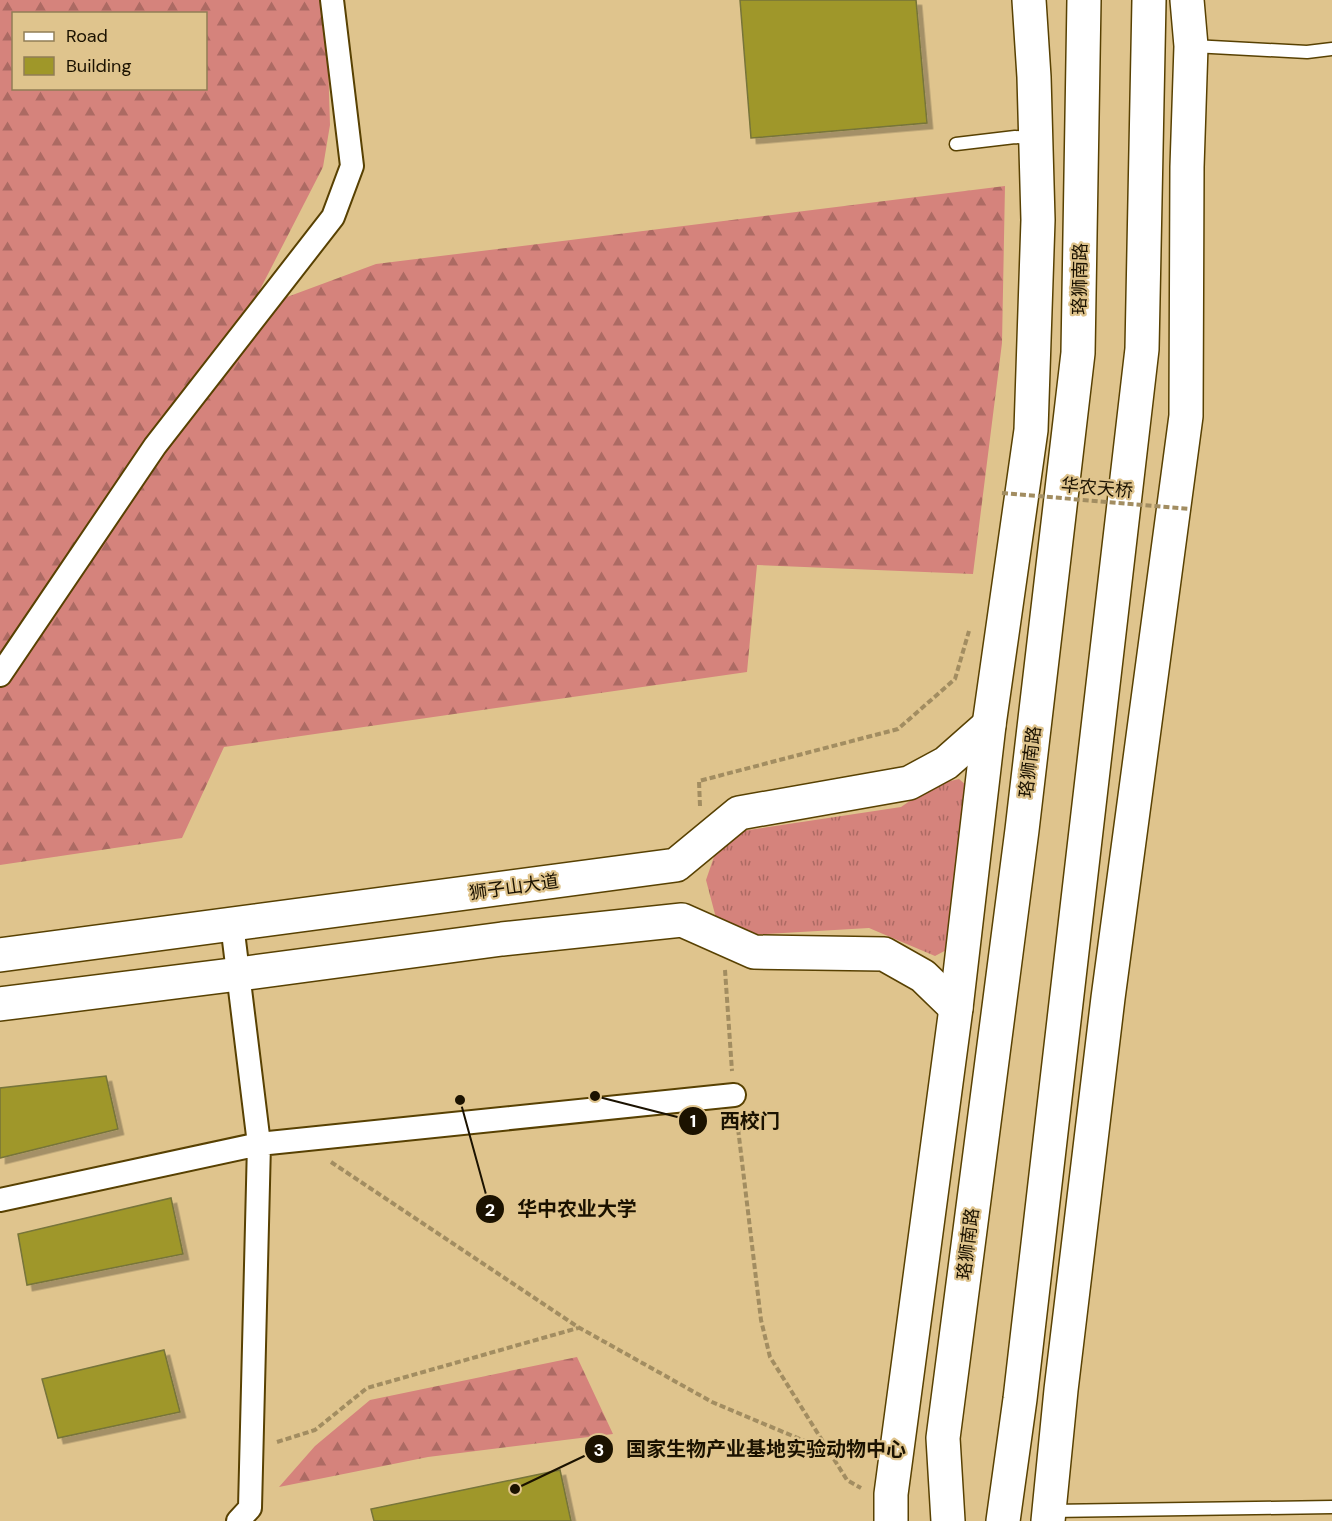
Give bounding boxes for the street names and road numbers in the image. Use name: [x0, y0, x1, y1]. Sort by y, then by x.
street label: 珞狮南路: [1067, 243, 1093, 315]
street label: 华农天桥: [1060, 473, 1134, 503]
street label: 珞狮南路: [1014, 725, 1046, 799]
street label: 狮子山大道: [468, 869, 560, 905]
street label: 珞狮南路: [952, 1207, 984, 1281]

